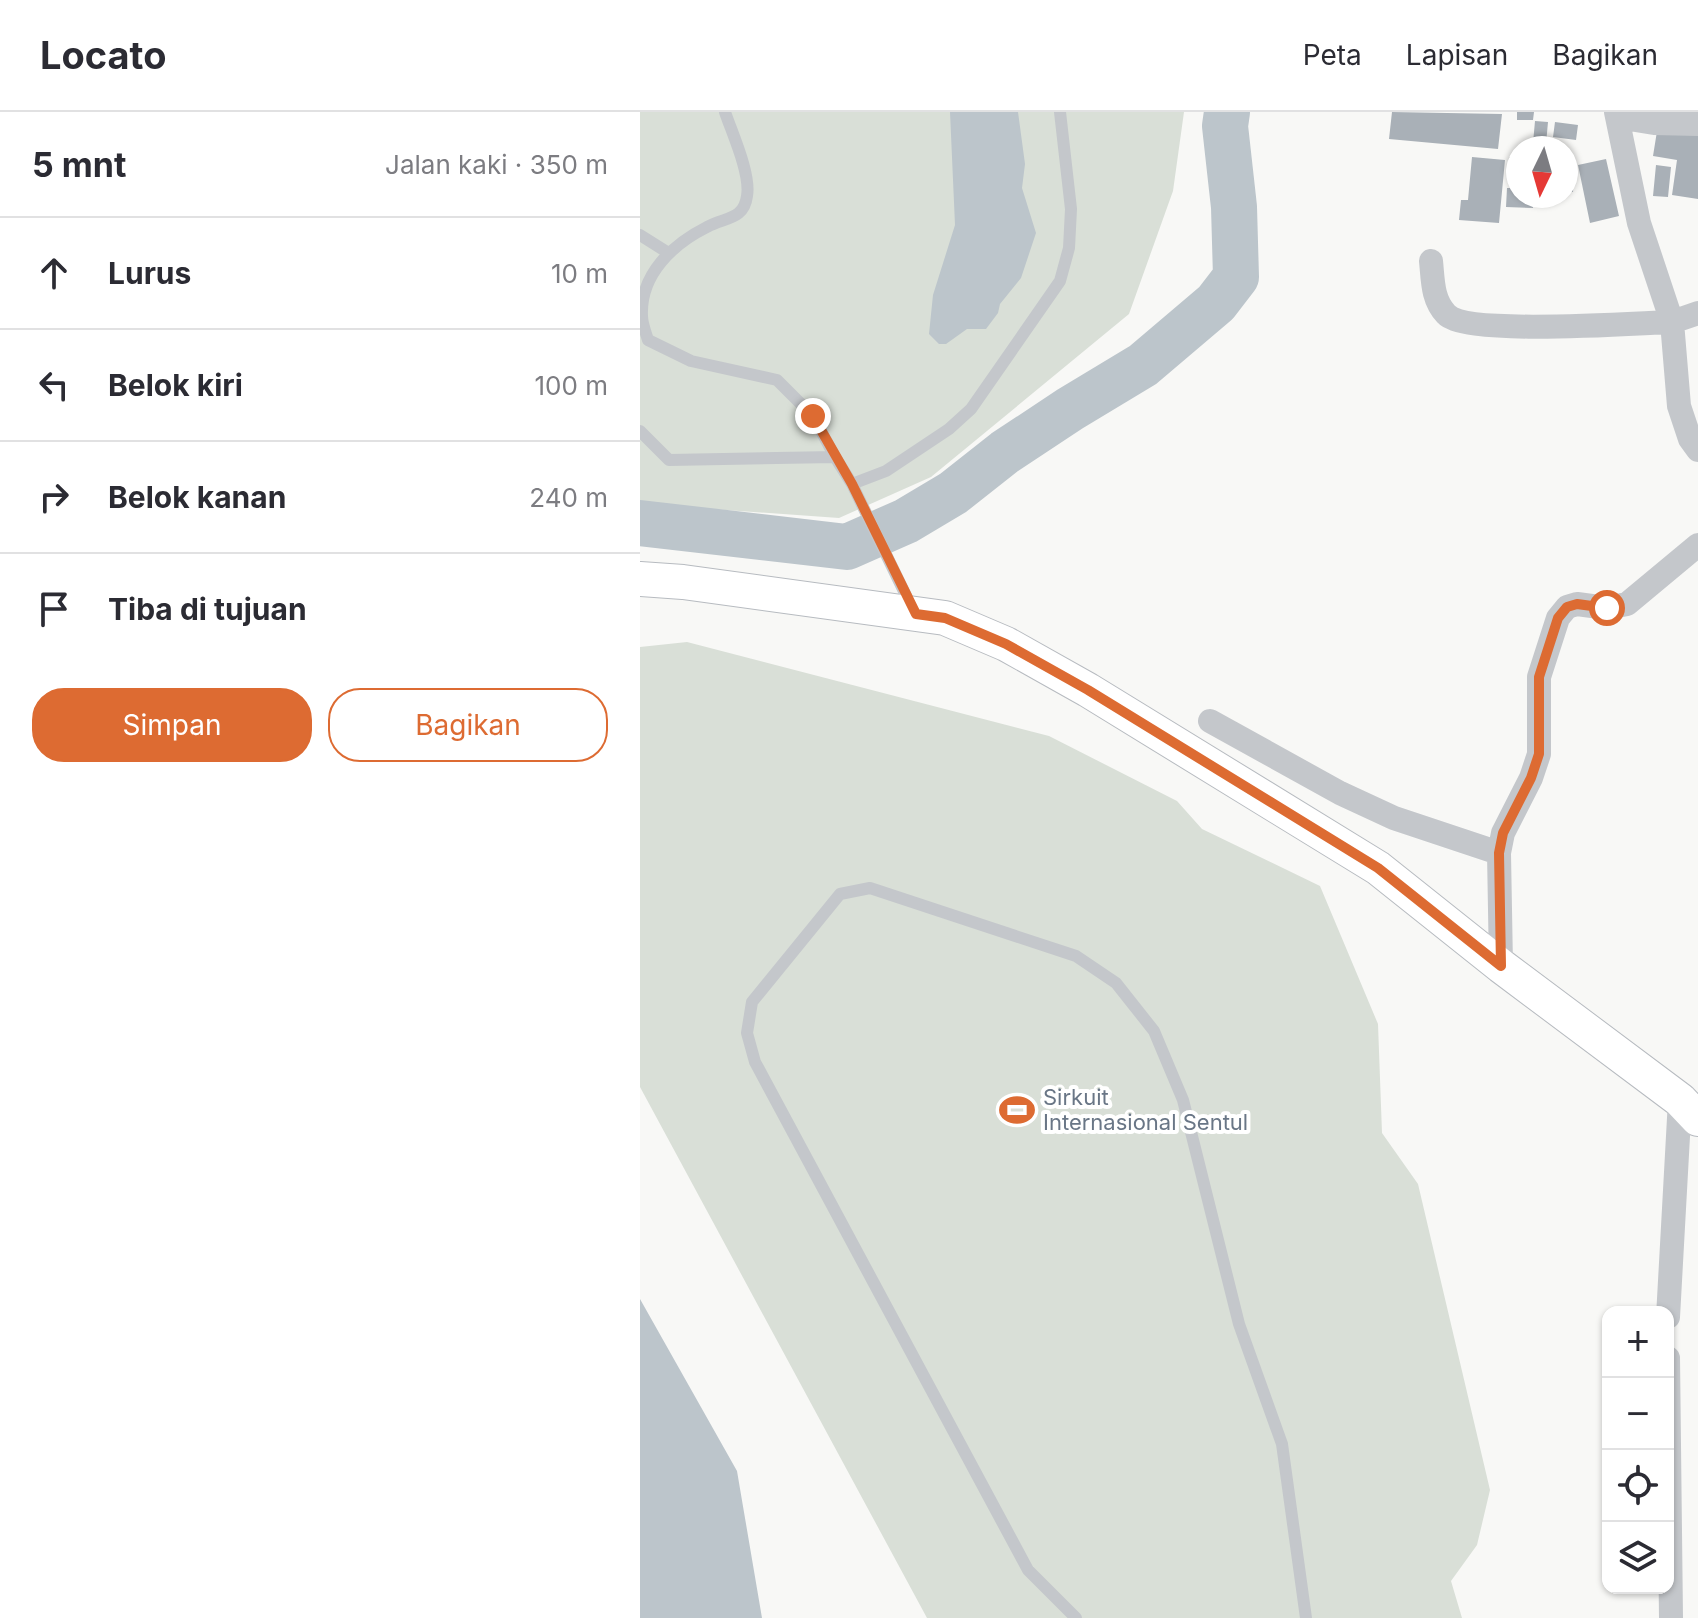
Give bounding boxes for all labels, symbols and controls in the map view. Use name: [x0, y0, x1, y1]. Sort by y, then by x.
text: Locato: [40, 32, 166, 78]
text: Peta: [1303, 38, 1362, 72]
text: Lapisan: [1406, 38, 1508, 72]
text: Bagikan: [1552, 38, 1658, 72]
north arrow: [1506, 136, 1578, 208]
text: 5 mnt: [32, 144, 126, 185]
text: Jalan kaki · 350 m: [385, 149, 608, 180]
icon: ahead: [32, 251, 76, 295]
text: Lurus: [108, 255, 191, 291]
text: 10 m: [551, 258, 608, 289]
icon: left: [32, 363, 76, 407]
text: Belok kiri: [108, 367, 243, 403]
text: 100 m: [535, 370, 608, 401]
route end: [795, 398, 831, 434]
icon: right: [32, 475, 76, 519]
text: Belok kanan: [108, 479, 286, 515]
text: 240 m: [529, 482, 608, 513]
icon: arrive: [32, 587, 76, 631]
route start: [1589, 590, 1625, 626]
text: Tiba di tujuan: [108, 591, 307, 627]
button: Simpan: [32, 688, 312, 762]
button: Bagikan: [328, 688, 608, 762]
place label: Sirkuit Internasional Sentul: [1043, 1084, 1248, 1135]
sports icon: Sirkuit Internasional Sentul: [998, 1091, 1036, 1129]
map controls: [1602, 1306, 1674, 1594]
button: +: [1602, 1306, 1674, 1378]
button: −: [1602, 1378, 1674, 1450]
button: locate: [1602, 1450, 1674, 1522]
button: layers: [1602, 1522, 1674, 1594]

